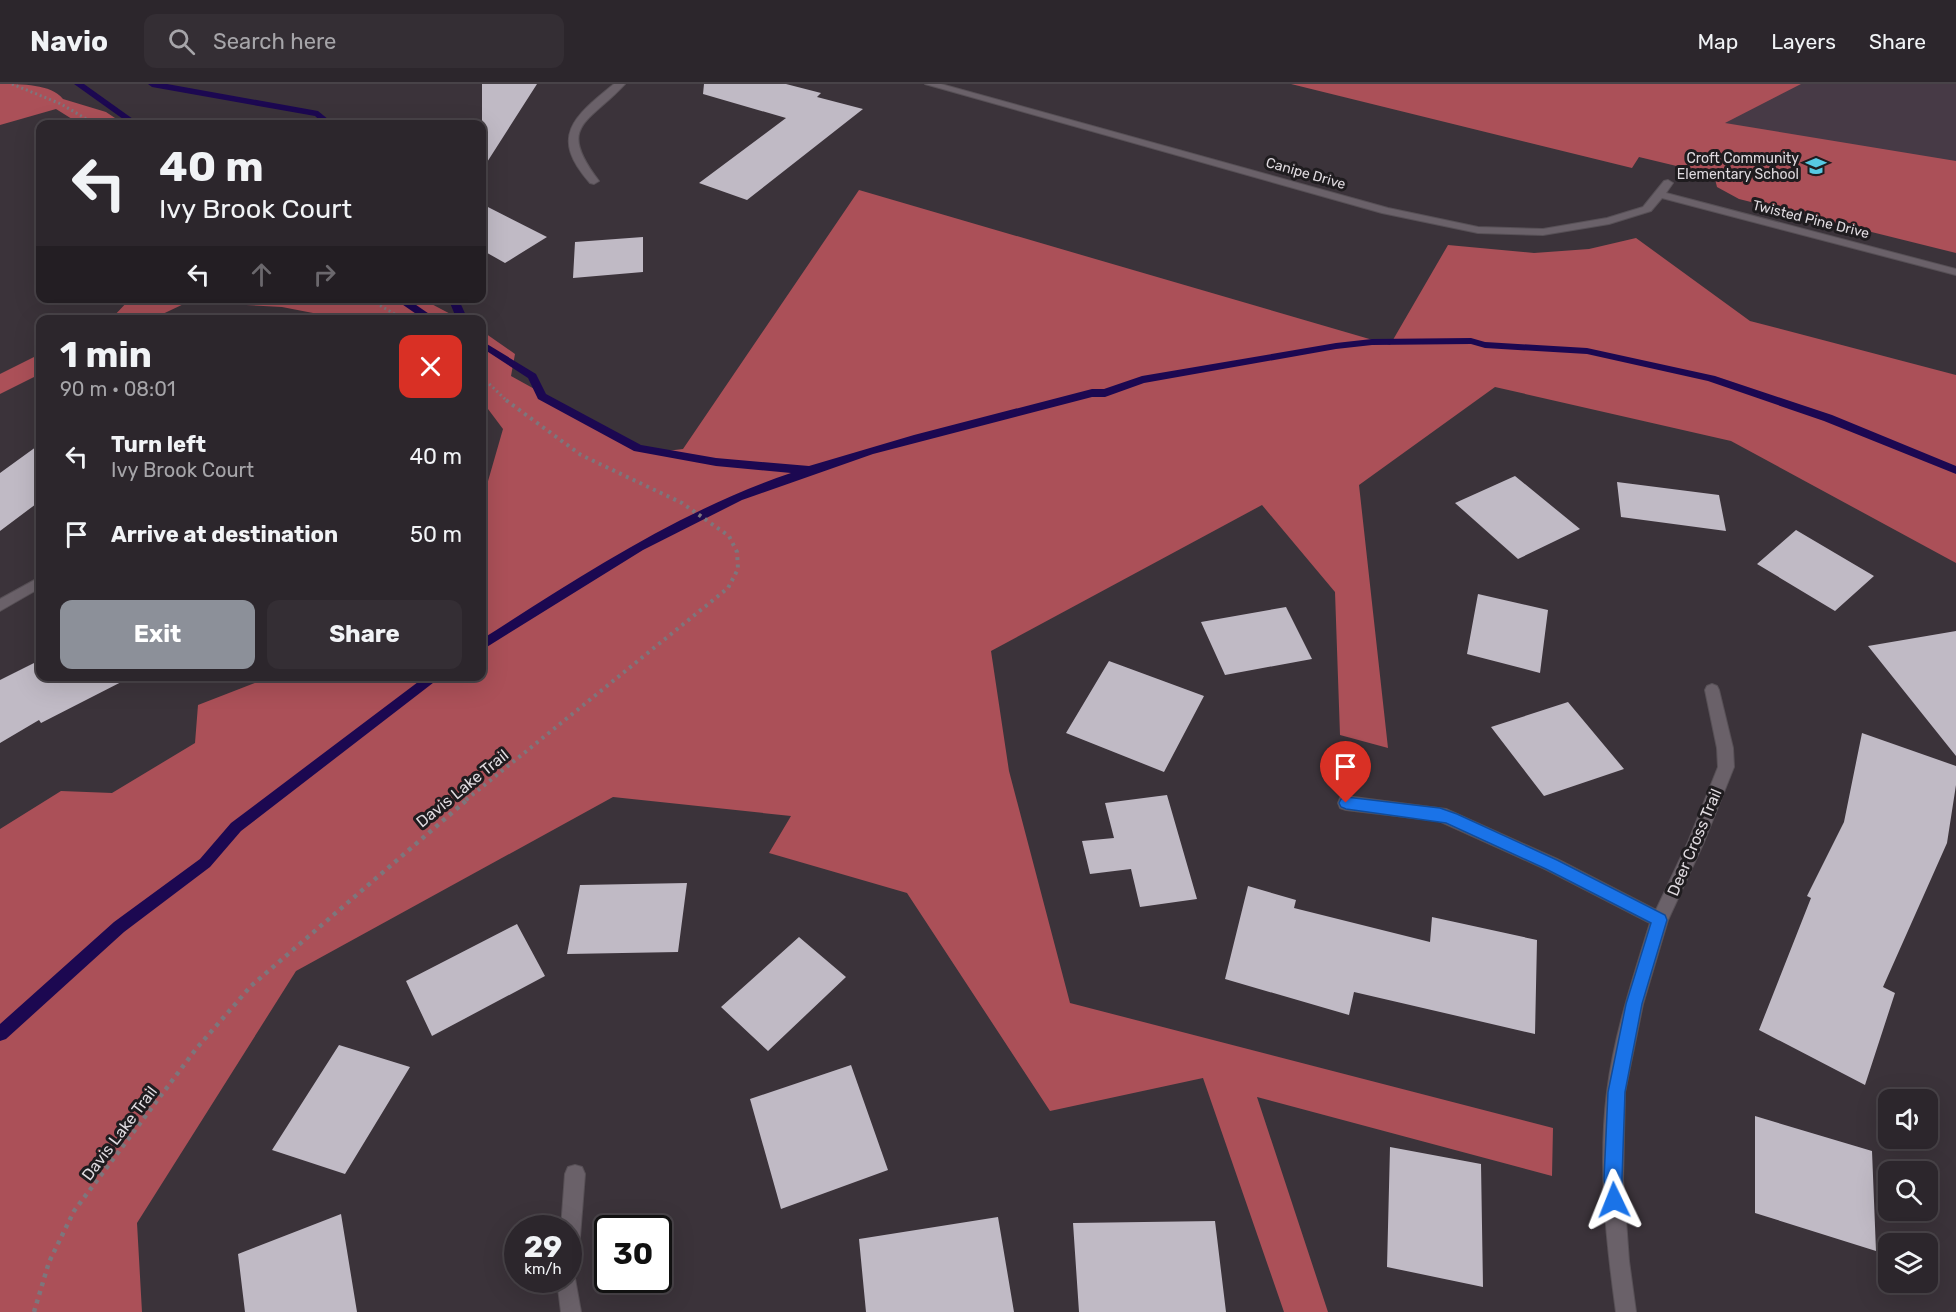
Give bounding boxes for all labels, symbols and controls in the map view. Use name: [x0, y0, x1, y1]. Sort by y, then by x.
search box: [144, 14, 564, 68]
text: Navio: [30, 25, 108, 58]
icon: search: [165, 25, 198, 58]
text: Search here: [213, 28, 336, 55]
text: Map: [1697, 29, 1738, 54]
text: Layers: [1771, 29, 1836, 54]
text: Share: [1869, 29, 1926, 54]
text: 40 m: [159, 142, 264, 192]
icon: left: [60, 144, 138, 222]
place label: Croft Community Elementary School: [1677, 150, 1799, 183]
street label: Canipe Drive: [1264, 154, 1348, 193]
school or university icon: Croft Community Elementary School: [1804, 154, 1828, 178]
text: Ivy Brook Court: [159, 193, 352, 225]
street label: Twisted Pine Drive: [1751, 197, 1871, 242]
icon: left: [182, 258, 215, 291]
icon: ahead: [245, 258, 278, 291]
icon: right: [308, 258, 341, 291]
text: 1 min: [60, 333, 152, 376]
button: close: [399, 335, 462, 398]
text: 90 m · 08:01: [60, 377, 175, 401]
text: Turn left: [111, 431, 206, 458]
icon: left: [60, 440, 93, 473]
text: 40 m: [409, 443, 462, 470]
text: Ivy Brook Court: [111, 458, 254, 482]
icon: arrive: [60, 518, 93, 551]
text: Arrive at destination: [111, 521, 338, 548]
text: 50 m: [410, 521, 462, 548]
button: Exit: [60, 600, 255, 669]
button: Share: [267, 600, 462, 669]
pin: [1320, 741, 1371, 803]
street label: Davis Lake Trail: [412, 745, 512, 831]
icon: arrive: [1329, 750, 1362, 783]
street label: Deer Cross Trail: [1663, 786, 1726, 899]
street label: Davis Lake Trail: [78, 1082, 161, 1184]
map controls: [1878, 1089, 1938, 1293]
button: sound: [1878, 1089, 1938, 1149]
button: search: [1878, 1161, 1938, 1221]
position arrow: [1582, 1168, 1646, 1232]
speed limit sign: 30: [594, 1215, 672, 1293]
text: 29: [524, 1229, 562, 1265]
button: layers: [1878, 1233, 1938, 1293]
text: km/h: [524, 1260, 562, 1278]

